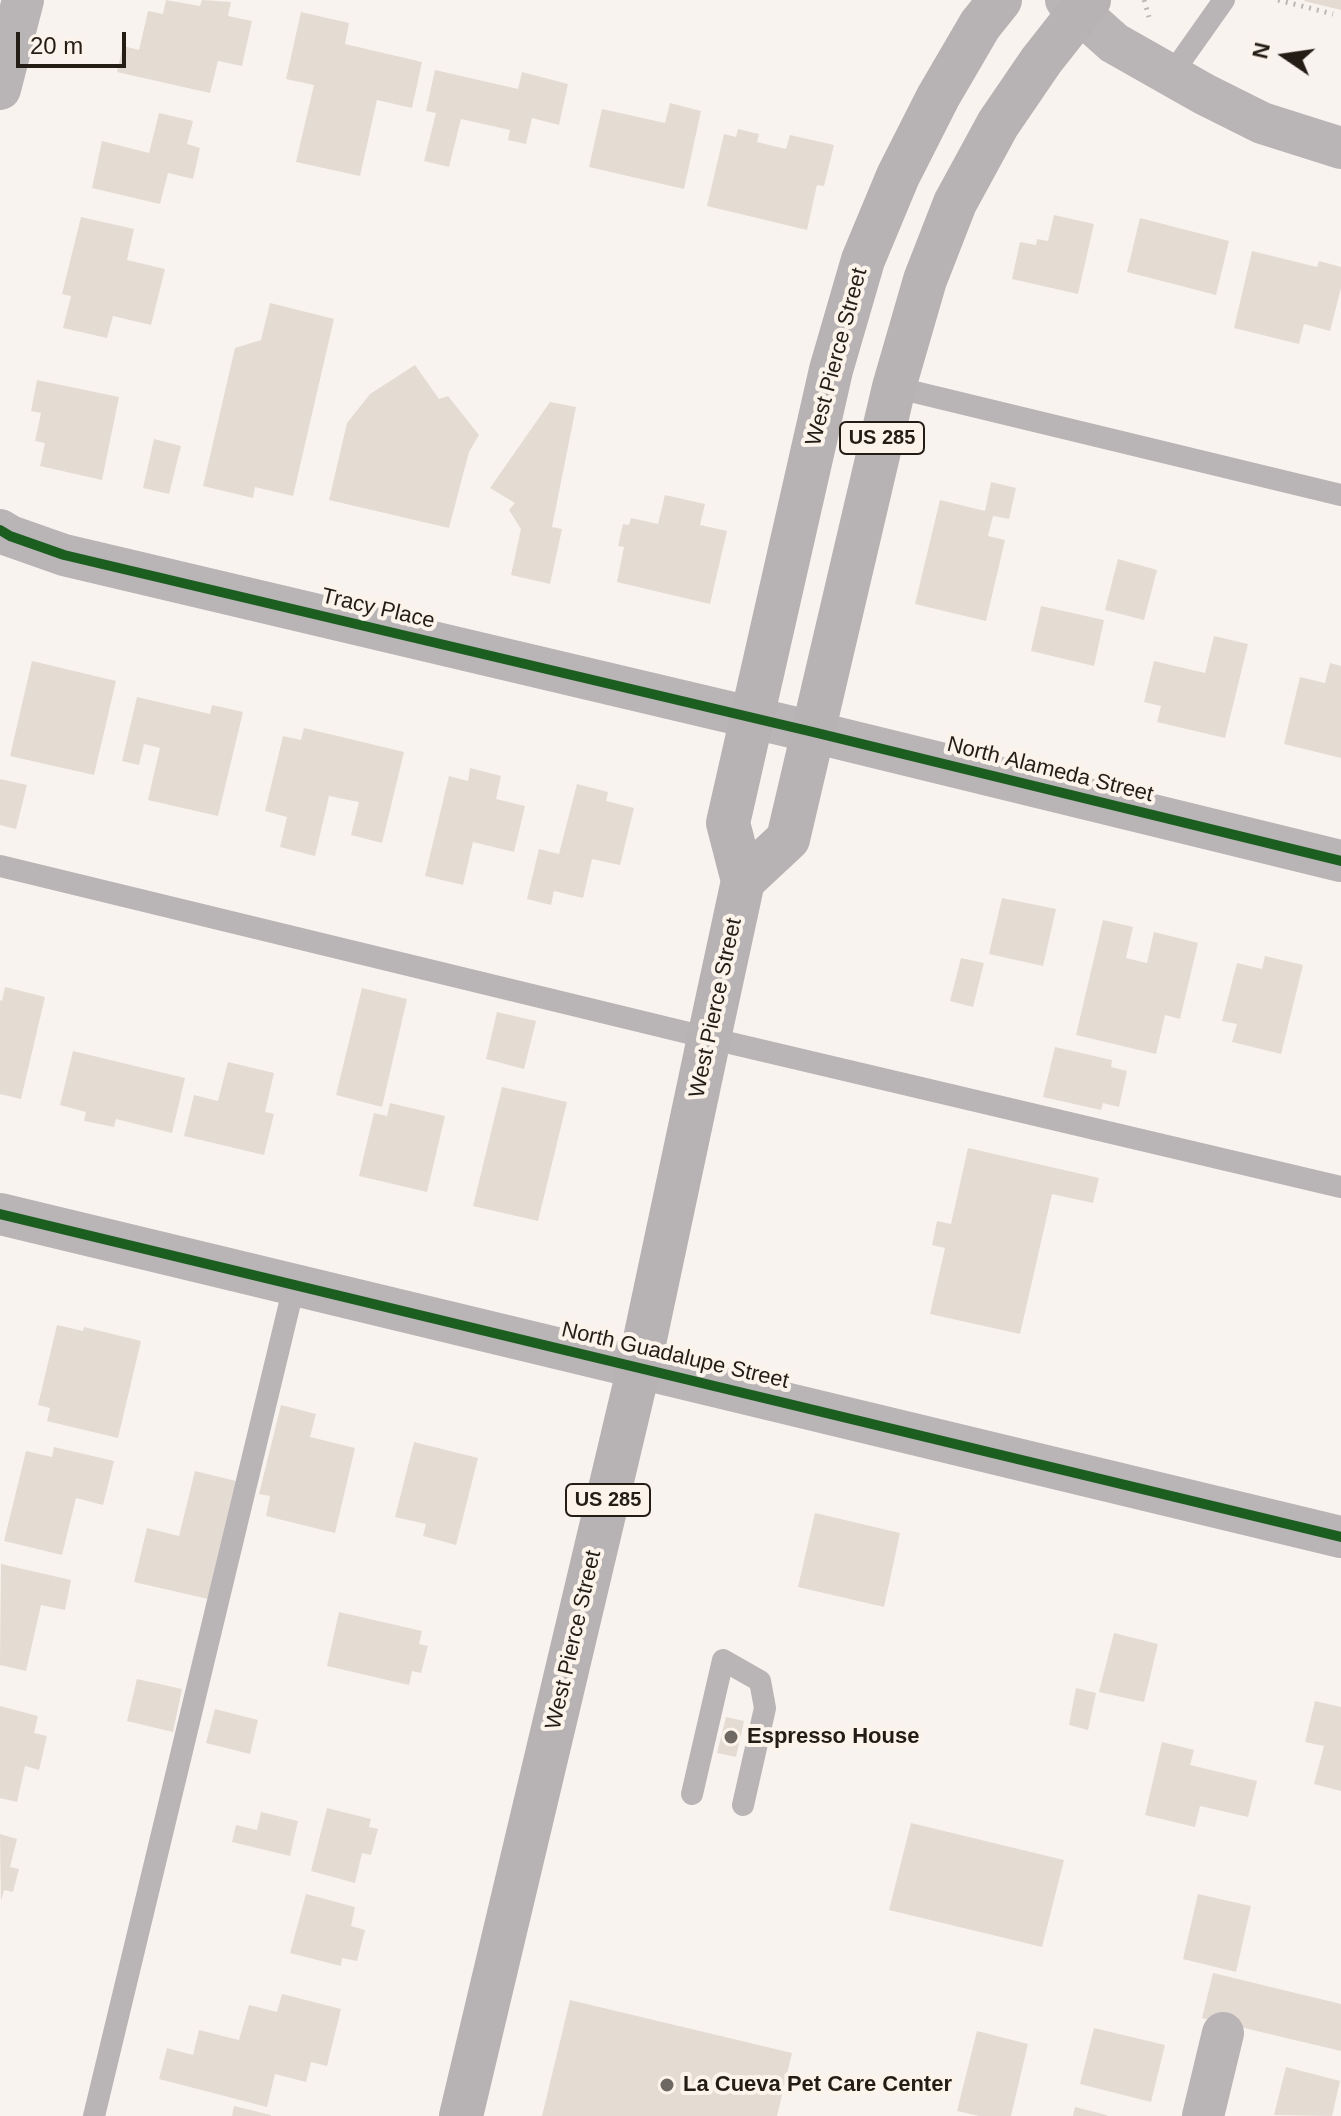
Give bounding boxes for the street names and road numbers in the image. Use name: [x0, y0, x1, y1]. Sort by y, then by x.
street label: West Pierce Street: [801, 265, 873, 449]
road number: US 285: [840, 422, 924, 454]
street label: Tracy Place: [319, 583, 437, 635]
street label: North Alameda Street: [944, 732, 1156, 808]
street label: West Pierce Street: [684, 916, 748, 1100]
street label: North Guadalupe Street: [559, 1317, 791, 1395]
road number: US 285: [566, 1484, 650, 1516]
street label: West Pierce Street: [541, 1548, 607, 1732]

